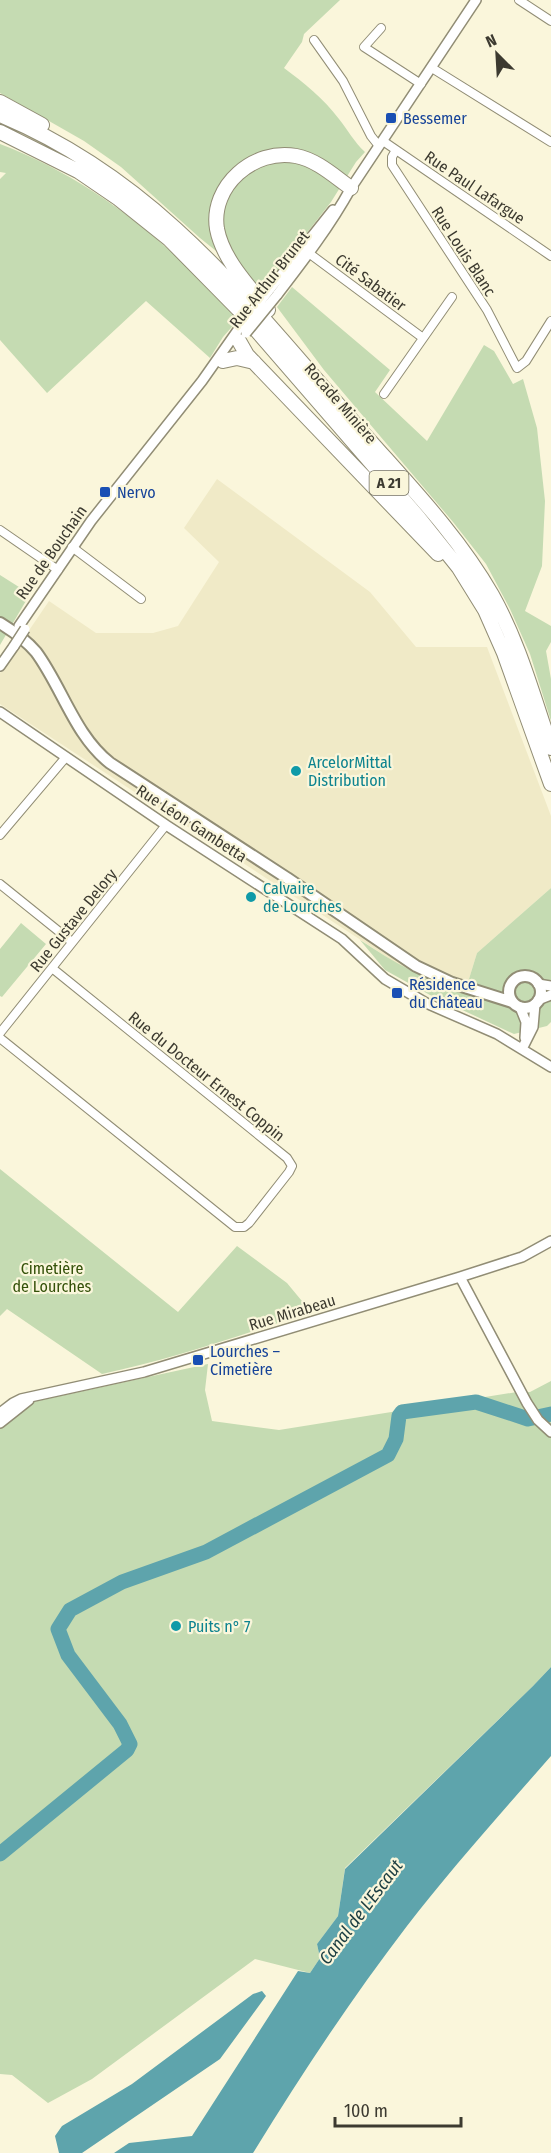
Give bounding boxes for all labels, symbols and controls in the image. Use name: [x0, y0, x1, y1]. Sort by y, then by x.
north arrow: [467, 24, 527, 84]
text: N: [483, 30, 499, 51]
place label: Bessemer: [403, 109, 467, 128]
marker: Bessemer: [384, 111, 398, 125]
street label: Rue Paul Lafargue: [421, 147, 528, 228]
street label: Rue Louis Blanc: [428, 203, 500, 300]
street label: Rue Arthur Brunet: [225, 226, 314, 332]
street label: Cité Sabatier: [332, 250, 410, 315]
street label: Rocade Minière: [300, 359, 381, 448]
road number: A 21: [370, 471, 408, 495]
place label: Nervo: [117, 483, 156, 502]
marker: Nervo: [98, 485, 112, 499]
street label: Rue de Bouchain: [12, 502, 91, 603]
place label: ArcelorMittal Distribution: [308, 753, 392, 790]
marker: ArcelorMittal Distribution: [289, 764, 303, 778]
street label: Rue Léon Gambetta: [133, 781, 251, 866]
street label: Rue Gustave Delory: [26, 864, 121, 976]
place label: Calvaire de Lourches: [263, 879, 342, 916]
marker: Calvaire de Lourches: [244, 890, 258, 904]
place label: Résidence du Château: [409, 975, 483, 1012]
marker: Résidence du Château: [390, 986, 404, 1000]
street label: Rue du Docteur Ernest Coppin: [125, 1008, 289, 1145]
park label: Cimetière de Lourches: [13, 1259, 92, 1296]
street label: Rue Mirabeau: [247, 1290, 338, 1335]
place label: Lourches – Cimetière: [210, 1342, 280, 1379]
marker: Lourches – Cimetière: [191, 1353, 205, 1367]
place label: Puits n° 7: [188, 1617, 251, 1636]
marker: Puits n° 7: [169, 1619, 183, 1633]
water label: Canal de L'Escaut: [314, 1855, 408, 1969]
scale bar: [335, 2090, 461, 2128]
text: 100 m: [344, 2100, 388, 2122]

